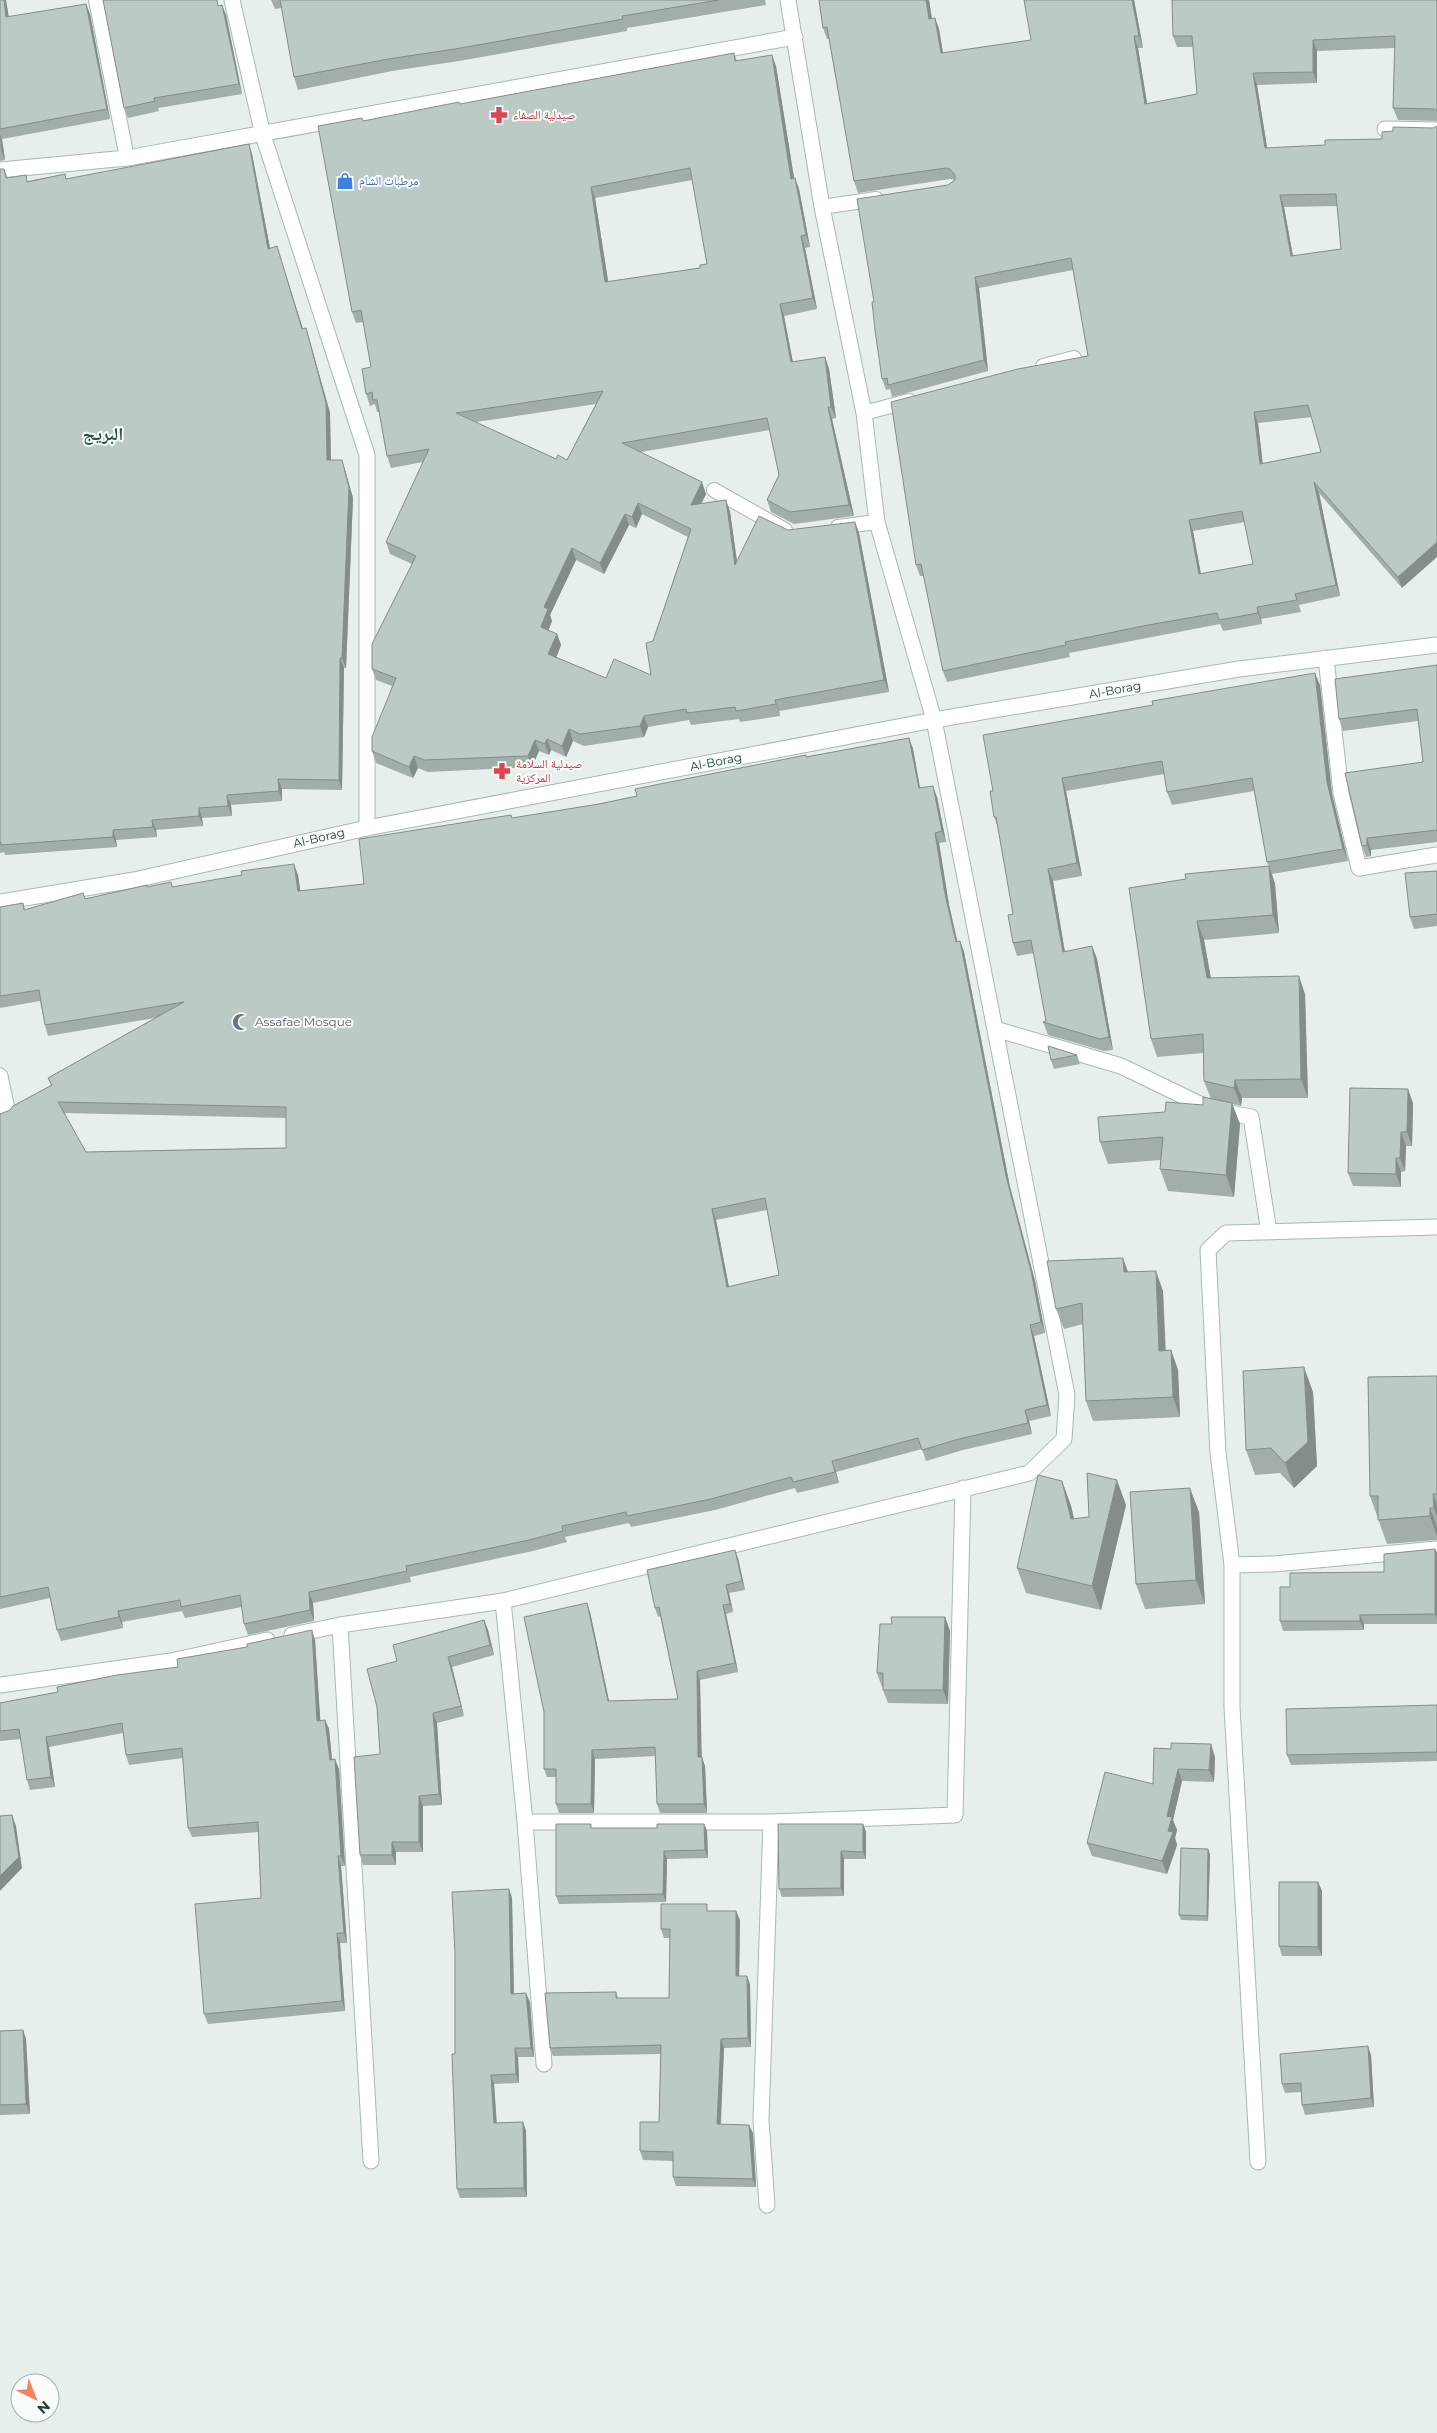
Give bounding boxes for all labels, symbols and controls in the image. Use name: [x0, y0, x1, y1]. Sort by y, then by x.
pharmacy icon: صيدلية الصفاء: [489, 105, 509, 125]
place label: صيدلية الصفاء: [513, 107, 576, 122]
shop icon: مرطبات الشام: [335, 171, 355, 191]
place label: مرطبات الشام: [359, 173, 418, 189]
district label: البريج: [83, 423, 123, 446]
street label: Al-Borag: [1088, 678, 1142, 701]
street label: Al-Borag: [689, 749, 743, 774]
place label: صيدلية السلامة المركزية: [516, 756, 582, 785]
pharmacy icon: صيدلية السلامة المركزية: [492, 761, 512, 781]
street label: Al-Borag: [292, 824, 346, 851]
mosque icon: Assafae Mosque: [231, 1012, 251, 1032]
place label: Assafae Mosque: [255, 1014, 352, 1029]
north arrow: [10, 2373, 60, 2423]
text: N: [34, 2397, 54, 2418]

